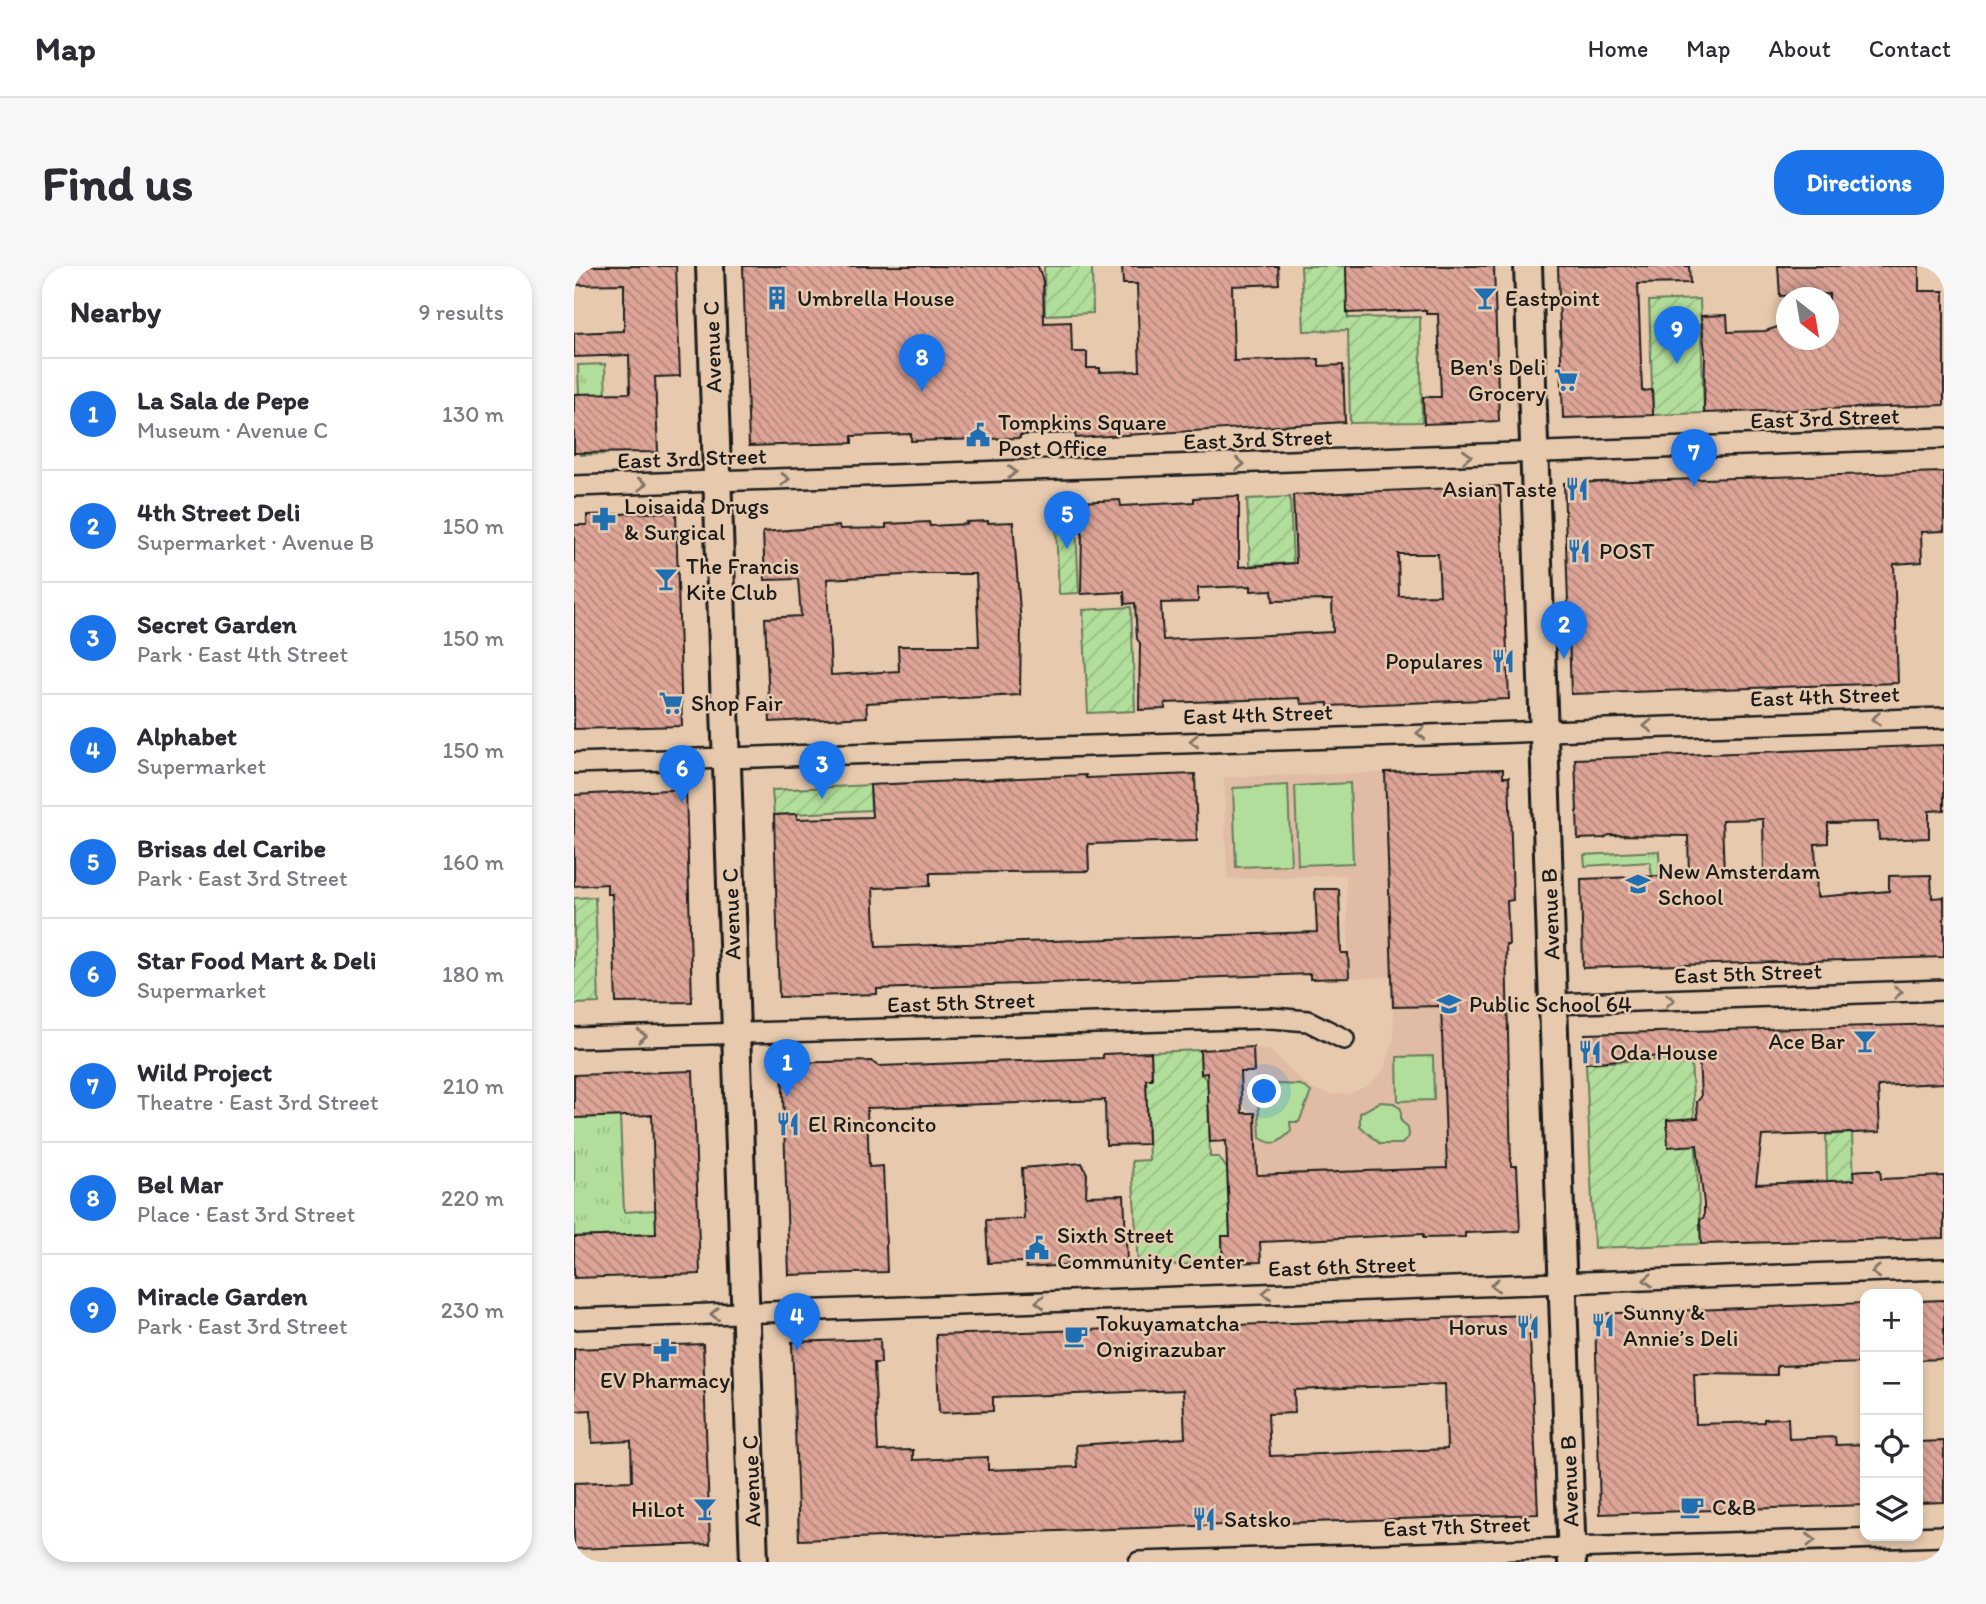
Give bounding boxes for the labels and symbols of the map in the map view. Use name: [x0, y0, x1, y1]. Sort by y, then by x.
building icon: Umbrella House: [763, 284, 791, 312]
place label: Umbrella House: [797, 284, 955, 312]
bar icon: Eastpoint: [1471, 284, 1499, 312]
place label: Eastpoint: [1505, 284, 1600, 312]
north arrow: [1776, 287, 1839, 350]
street label: Avenue C: [696, 301, 728, 393]
pin: 9: [1654, 306, 1700, 364]
pin: 8: [899, 334, 945, 392]
place label: Ben's Deli Grocery: [1450, 353, 1546, 407]
supermarket icon: Ben's Deli Grocery: [1552, 366, 1580, 394]
street label: East 3rd Street: [1750, 401, 1900, 435]
place label: Tompkins Square Post Office: [998, 408, 1167, 462]
public building icon: Tompkins Square Post Office: [964, 421, 992, 449]
street label: East 3rd Street: [1183, 422, 1333, 456]
pin: 7: [1671, 429, 1717, 487]
street label: East 3rd Street: [617, 441, 767, 475]
one-way arrow: [1462, 448, 1473, 463]
one-way arrow: [1234, 456, 1245, 471]
one-way arrow: [1007, 464, 1018, 479]
one-way arrow: [780, 472, 791, 487]
place label: Asian Taste: [1443, 475, 1557, 503]
restaurant icon: Asian Taste: [1563, 475, 1591, 503]
one-way arrow: [637, 476, 648, 491]
pin: 5: [1044, 491, 1090, 549]
place label: Loisaida Drugs & Surgical: [624, 492, 769, 546]
pharmacy icon: Loisaida Drugs & Surgical: [590, 505, 618, 533]
restaurant icon: POST: [1565, 537, 1593, 565]
place label: POST: [1599, 537, 1655, 565]
place label: The Francis Kite Club: [686, 552, 799, 606]
bar icon: The Francis Kite Club: [652, 565, 680, 593]
pin: 2: [1541, 601, 1587, 659]
place label: Populares: [1385, 647, 1483, 675]
restaurant icon: Populares: [1489, 647, 1517, 675]
street label: East 4th Street: [1750, 679, 1900, 713]
supermarket icon: Shop Fair: [657, 689, 685, 717]
place label: Shop Fair: [691, 689, 783, 717]
street label: East 4th Street: [1183, 697, 1333, 731]
one-way arrow: [1870, 712, 1881, 727]
one-way arrow: [1643, 718, 1653, 734]
one-way arrow: [1415, 726, 1426, 741]
one-way arrow: [1188, 734, 1199, 749]
pin: 3: [799, 741, 845, 799]
pin: 6: [659, 745, 705, 803]
place label: New Amsterdam School: [1658, 857, 1820, 911]
street label: Avenue C: [715, 868, 747, 960]
street label: Avenue B: [1534, 868, 1566, 960]
school or university icon: New Amsterdam School: [1624, 870, 1652, 898]
street label: East 5th Street: [1673, 956, 1823, 990]
one-way arrow: [1893, 984, 1904, 999]
street label: East 5th Street: [886, 985, 1036, 1019]
school or university icon: Public School 64: [1435, 990, 1463, 1018]
place label: Public School 64: [1469, 990, 1632, 1018]
one-way arrow: [1665, 992, 1676, 1007]
place label: Ace Bar: [1769, 1027, 1845, 1055]
bar icon: Ace Bar: [1851, 1027, 1879, 1055]
one-way arrow: [637, 1028, 648, 1043]
restaurant icon: Oda House: [1576, 1038, 1604, 1066]
place label: Oda House: [1610, 1038, 1718, 1066]
pin: 1: [764, 1039, 810, 1097]
your location: [1247, 1074, 1281, 1108]
restaurant icon: El Rinconcito: [774, 1110, 802, 1138]
place label: El Rinconcito: [808, 1110, 937, 1138]
place label: Sixth Street Community Center: [1057, 1221, 1245, 1275]
public building icon: Sixth Street Community Center: [1023, 1234, 1051, 1262]
street label: East 6th Street: [1267, 1249, 1417, 1283]
one-way arrow: [1870, 1264, 1881, 1279]
one-way arrow: [1643, 1272, 1654, 1287]
one-way arrow: [1489, 1277, 1500, 1293]
one-way arrow: [1262, 1286, 1273, 1301]
pin: 4: [774, 1293, 820, 1351]
one-way arrow: [1034, 1294, 1045, 1309]
place label: Sunny & Annie’s Deli: [1623, 1298, 1738, 1352]
one-way arrow: [709, 1306, 720, 1321]
place label: Tokuyamatcha Onigirazubar: [1096, 1309, 1239, 1363]
restaurant icon: Sunny & Annie’s Deli: [1589, 1311, 1617, 1339]
place label: Horus: [1448, 1313, 1508, 1341]
restaurant icon: Horus: [1514, 1313, 1542, 1341]
cafe icon: Tokuyamatcha Onigirazubar: [1062, 1322, 1090, 1350]
pharmacy icon: EV Pharmacy: [651, 1336, 679, 1364]
place label: EV Pharmacy: [600, 1366, 730, 1394]
street label: Avenue C: [735, 1435, 767, 1527]
street label: Avenue B: [1553, 1435, 1585, 1527]
cafe icon: C&B: [1678, 1493, 1706, 1521]
place label: C&B: [1712, 1493, 1756, 1521]
place label: HiLot: [631, 1495, 685, 1523]
bar icon: HiLot: [691, 1495, 719, 1523]
restaurant icon: Satsko: [1190, 1505, 1218, 1533]
place label: Satsko: [1224, 1505, 1291, 1533]
street label: East 7th Street: [1383, 1509, 1531, 1543]
one-way arrow: [1806, 1532, 1817, 1548]

